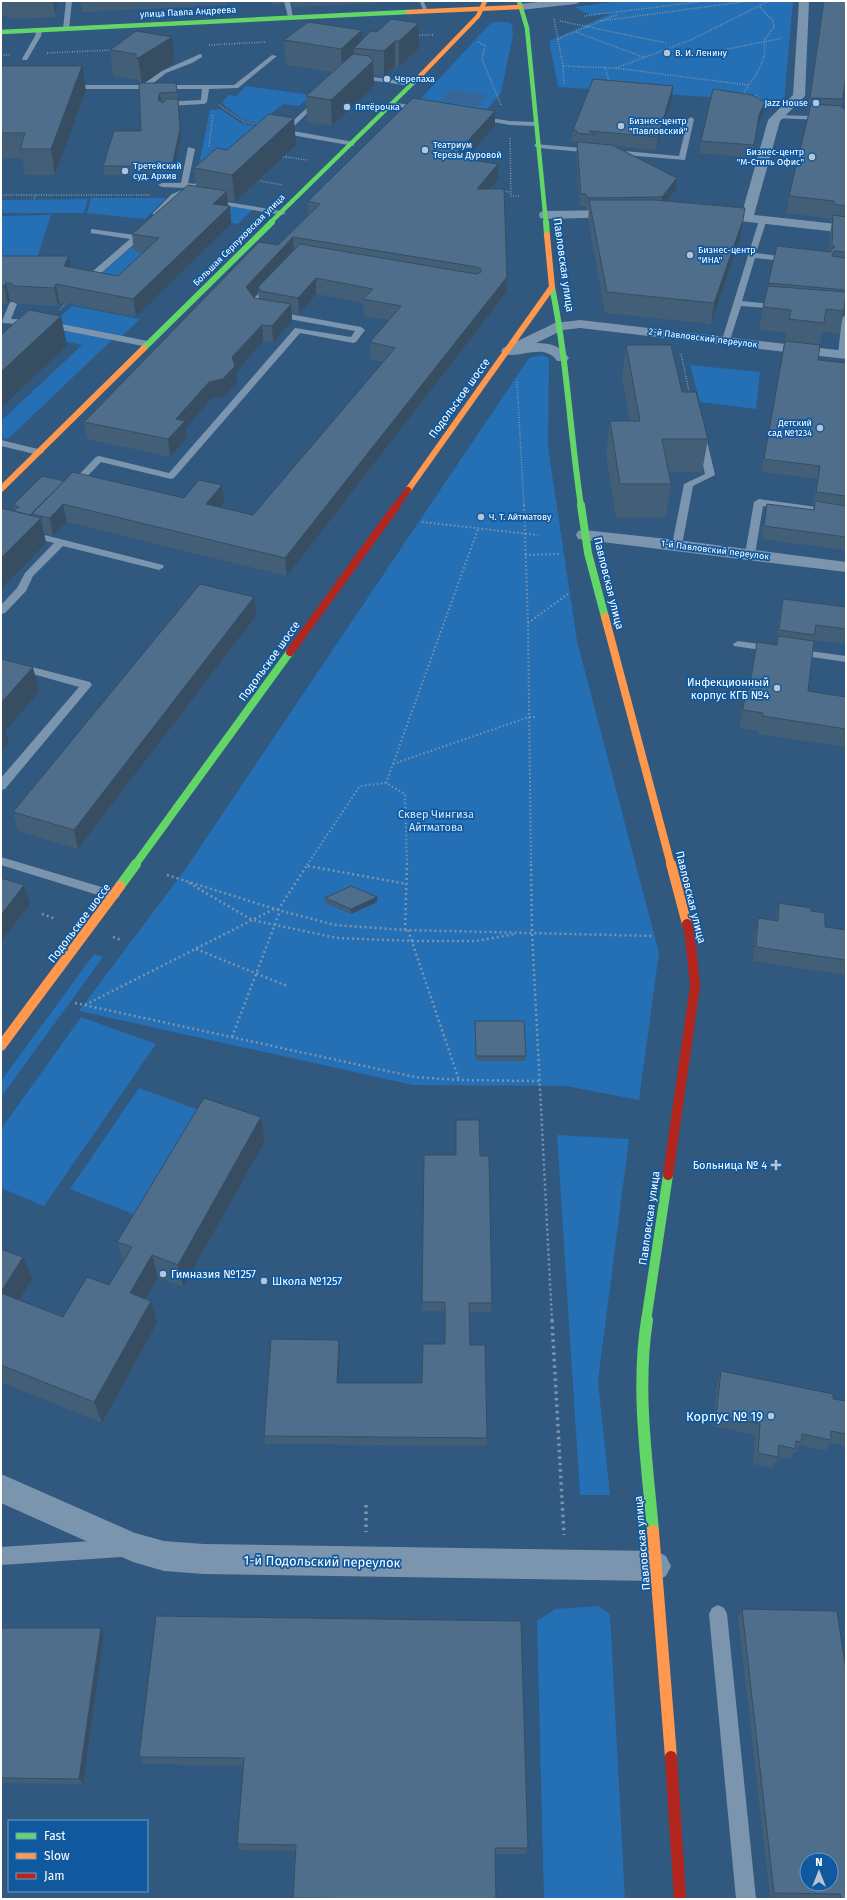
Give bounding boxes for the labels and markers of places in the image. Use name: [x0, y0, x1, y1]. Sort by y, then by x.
marker: В. И. Ленину: [662, 48, 672, 58]
place label: В. И. Ленину: [675, 48, 728, 58]
marker: Черепаха: [382, 74, 392, 84]
place label: Черепаха: [395, 74, 435, 84]
place label: Jazz House: [764, 98, 808, 108]
marker: Jazz House: [811, 98, 821, 108]
marker: Пятёрочка: [342, 102, 352, 112]
place label: Пятёрочка: [355, 102, 400, 112]
place label: Бизнес-центр "Павловский": [629, 116, 688, 136]
marker: Бизнес-центр "Павловский": [616, 121, 626, 131]
place label: Театриум Терезы Дуровой: [433, 140, 502, 160]
marker: Театриум Терезы Дуровой: [420, 145, 430, 155]
place label: Бизнес-центр "М-Стиль Офис": [737, 147, 804, 167]
marker: Бизнес-центр "М-Стиль Офис": [807, 152, 817, 162]
place label: Третейский суд. Архив: [133, 161, 182, 181]
marker: Третейский суд. Архив: [120, 166, 130, 176]
place label: Бизнес-центр "ИНА": [698, 245, 756, 265]
marker: Бизнес-центр "ИНА": [685, 250, 695, 260]
place label: Детский сад №1234: [768, 418, 812, 438]
marker: Детский сад №1234: [815, 423, 825, 433]
marker: Ч. Т. Айтматову: [476, 512, 486, 522]
place label: Ч. Т. Айтматову: [489, 512, 552, 522]
place label: Инфекционный корпус КГБ №4: [687, 676, 769, 702]
marker: Инфекционный корпус КГБ №4: [772, 683, 782, 693]
place label: Больница № 4: [693, 1159, 767, 1172]
marker: Больница № 4: [770, 1159, 782, 1171]
place label: Гимназия №1257: [171, 1268, 256, 1281]
marker: Гимназия №1257: [158, 1269, 168, 1279]
place label: Школа №1257: [272, 1275, 342, 1288]
marker: Школа №1257: [259, 1276, 269, 1286]
place label: Корпус № 19: [686, 1409, 763, 1424]
marker: Корпус № 19: [766, 1411, 776, 1421]

